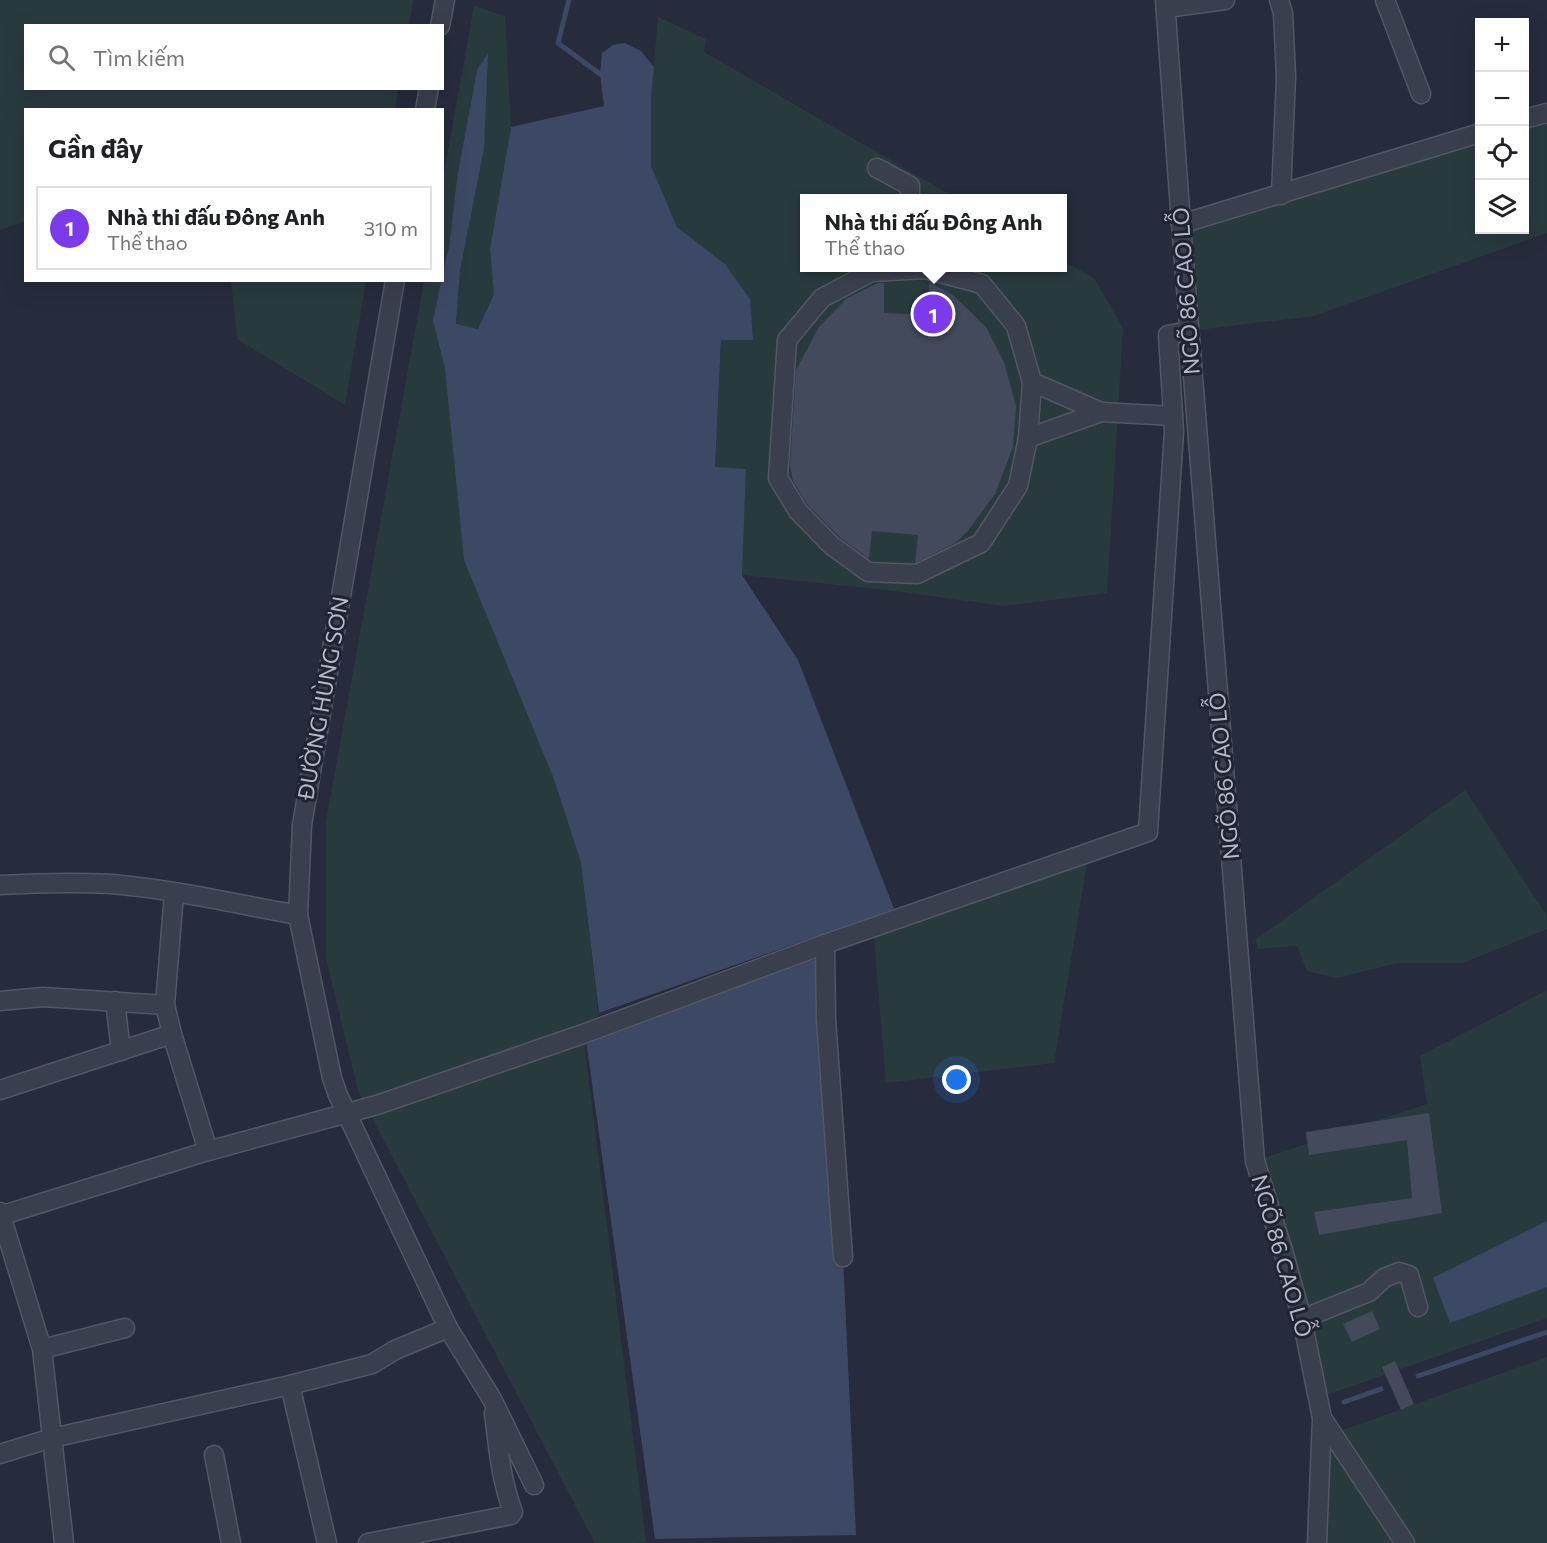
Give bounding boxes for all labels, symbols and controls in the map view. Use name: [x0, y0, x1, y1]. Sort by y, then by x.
map controls: [1475, 18, 1529, 234]
button: +: [1475, 18, 1529, 72]
search box: [24, 24, 444, 90]
icon: search: [45, 41, 78, 74]
text: Tìm kiếm: [93, 44, 185, 71]
button: −: [1475, 72, 1529, 126]
button: locate: [1475, 126, 1529, 180]
text: Gần đây: [48, 132, 143, 163]
button: layers: [1475, 180, 1529, 234]
popup: [800, 194, 1067, 272]
text: Nhà thi đấu Đông Anh: [107, 203, 325, 230]
street label: NGÕ 86 CAO LỖ: [1162, 206, 1205, 376]
text: Nhà thi đấu Đông Anh: [825, 208, 1042, 235]
text: 1: [65, 216, 74, 240]
text: 310 m: [364, 216, 418, 240]
text: Thể thao: [107, 230, 188, 254]
text: Thể thao: [825, 235, 905, 259]
pin: 1: [914, 292, 952, 336]
street label: ĐƯỜNG HÙNG SƠN: [291, 594, 354, 803]
street label: NGÕ 86 CAO LỖ: [1199, 691, 1244, 861]
your location: [942, 1065, 971, 1094]
street label: NGÕ 86 CAO LỖ: [1246, 1170, 1322, 1340]

